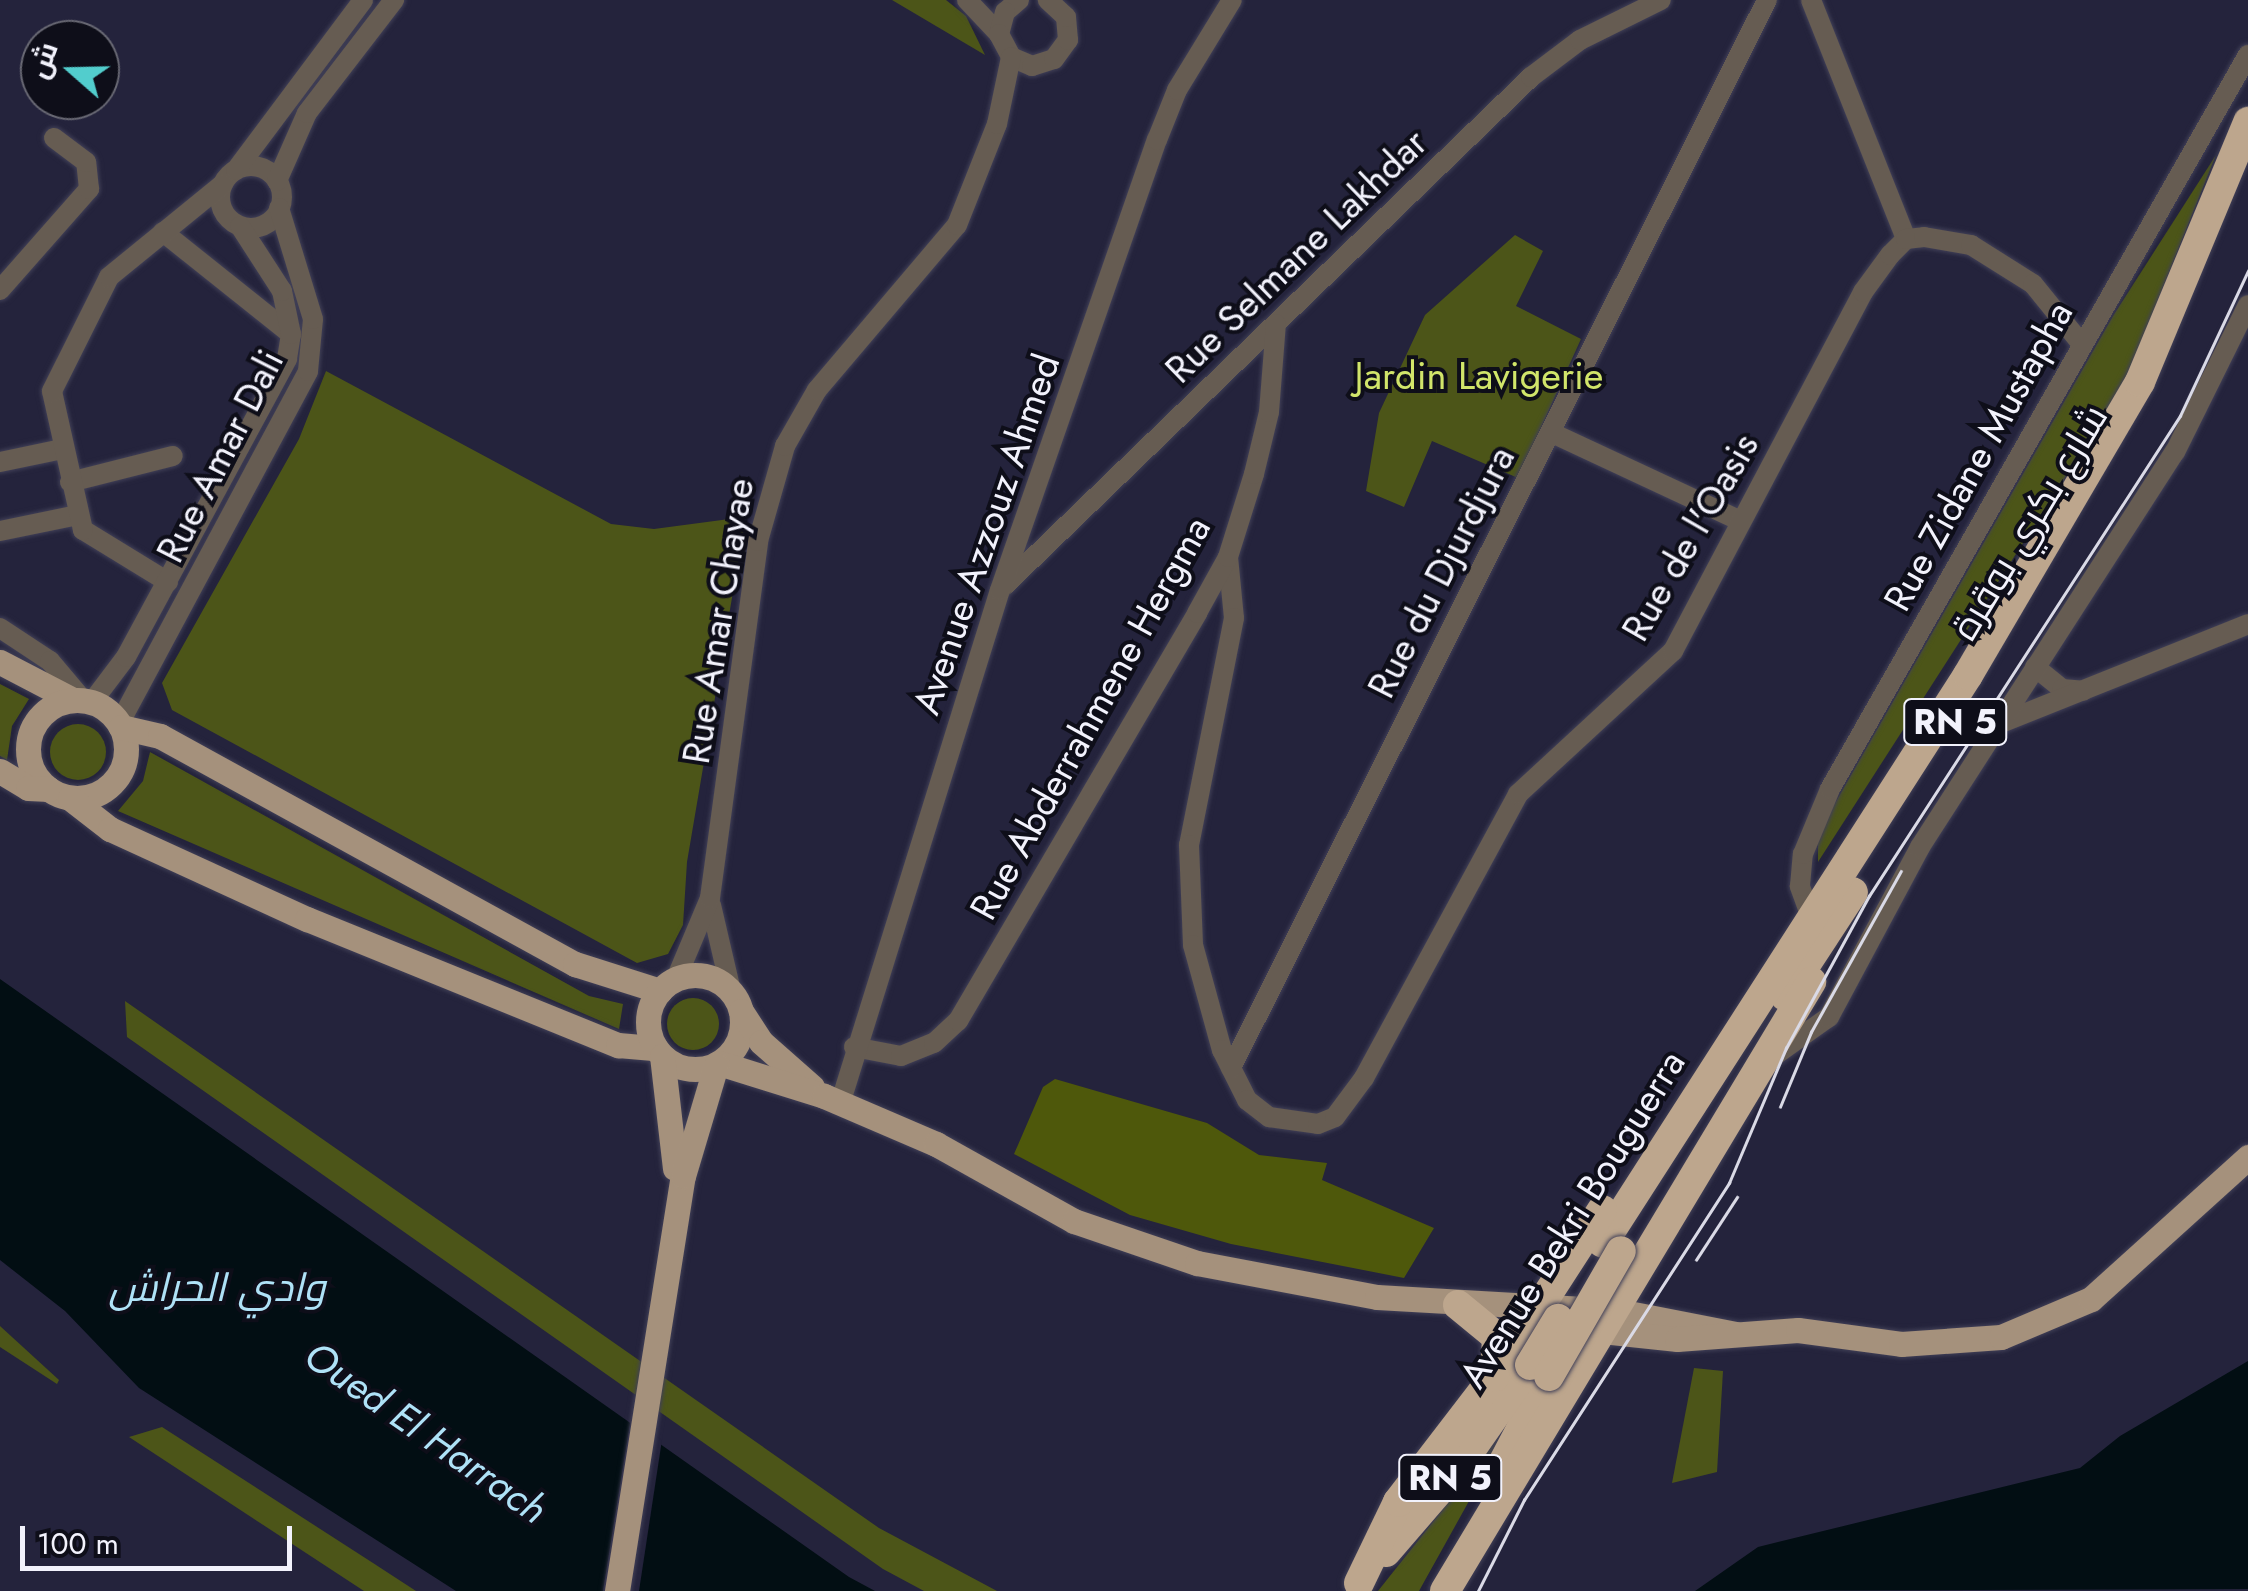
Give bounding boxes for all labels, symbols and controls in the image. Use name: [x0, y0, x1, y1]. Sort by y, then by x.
north arrow: [20, 20, 120, 120]
text: ش: [18, 36, 69, 84]
street label: Rue Selmane Lakhdar: [1156, 120, 1436, 392]
street label: Rue Zidane Mustapha: [1874, 293, 2082, 619]
street label: Rue Amar Dali: [147, 342, 293, 570]
street label: Avenue Azzouz Ahmed: [903, 348, 1069, 720]
park label: Jardin Lavigerie: [1355, 353, 1603, 399]
street label: شارع بكري بوقرة: [1941, 396, 2117, 648]
street label: Rue de l'Oasis: [1612, 425, 1768, 649]
street label: Rue du Djurdjura: [1358, 439, 1524, 705]
street label: Rue Amar Chayae: [673, 475, 763, 767]
street label: Rue Abderrahmene Hergma: [960, 509, 1220, 927]
road number: RN 5: [1902, 692, 2008, 752]
street label: Avenue Bekri Bouguerra: [1450, 1042, 1694, 1396]
water label: وادي الحراش: [109, 1263, 325, 1311]
water label: Oued El Harrach: [295, 1331, 557, 1533]
road number: RN 5: [1398, 1448, 1502, 1508]
scale bar: [25, 1506, 298, 1568]
text: 100 m: [37, 1522, 119, 1565]

